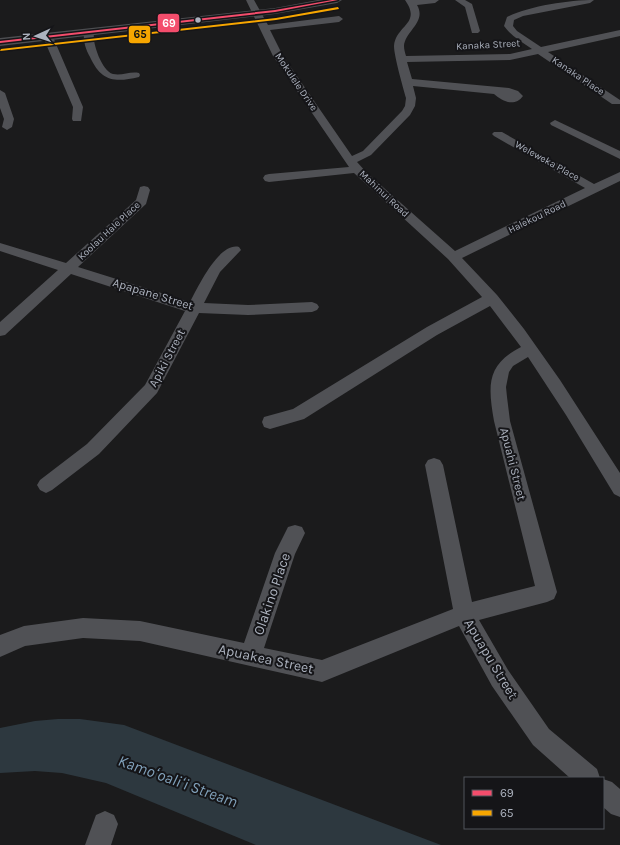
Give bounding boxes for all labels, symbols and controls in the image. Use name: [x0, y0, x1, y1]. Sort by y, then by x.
line badge: 69: [157, 13, 180, 33]
unlabelled marker: [193, 15, 203, 25]
north arrow: [16, 16, 56, 56]
text: 69: [162, 17, 176, 30]
line badge: 65: [128, 25, 151, 44]
text: 65: [133, 28, 147, 41]
text: N: [20, 32, 33, 41]
street label: Kanaka Street: [456, 37, 521, 53]
street label: Mokulele Drive: [272, 51, 320, 113]
street label: Kanaka Place: [549, 54, 607, 98]
street label: Weleweka Place: [513, 138, 581, 184]
street label: Mahinui Road: [357, 168, 411, 220]
street label: Halekou Road: [506, 198, 568, 236]
street label: Koolau Hale Place: [76, 199, 142, 263]
street label: Apapane Street: [111, 275, 195, 313]
street label: Apiki Street: [146, 326, 188, 389]
street label: Apuahi Street: [497, 426, 529, 502]
street label: Olakino Place: [250, 551, 294, 637]
street label: Apuapu Street: [460, 616, 522, 702]
street label: Apuakea Street: [217, 641, 315, 677]
water label: Kamoʻoaliʻi Stream: [116, 751, 240, 811]
legend: [464, 777, 604, 829]
text: 69: [500, 786, 514, 800]
text: 65: [500, 806, 514, 820]

